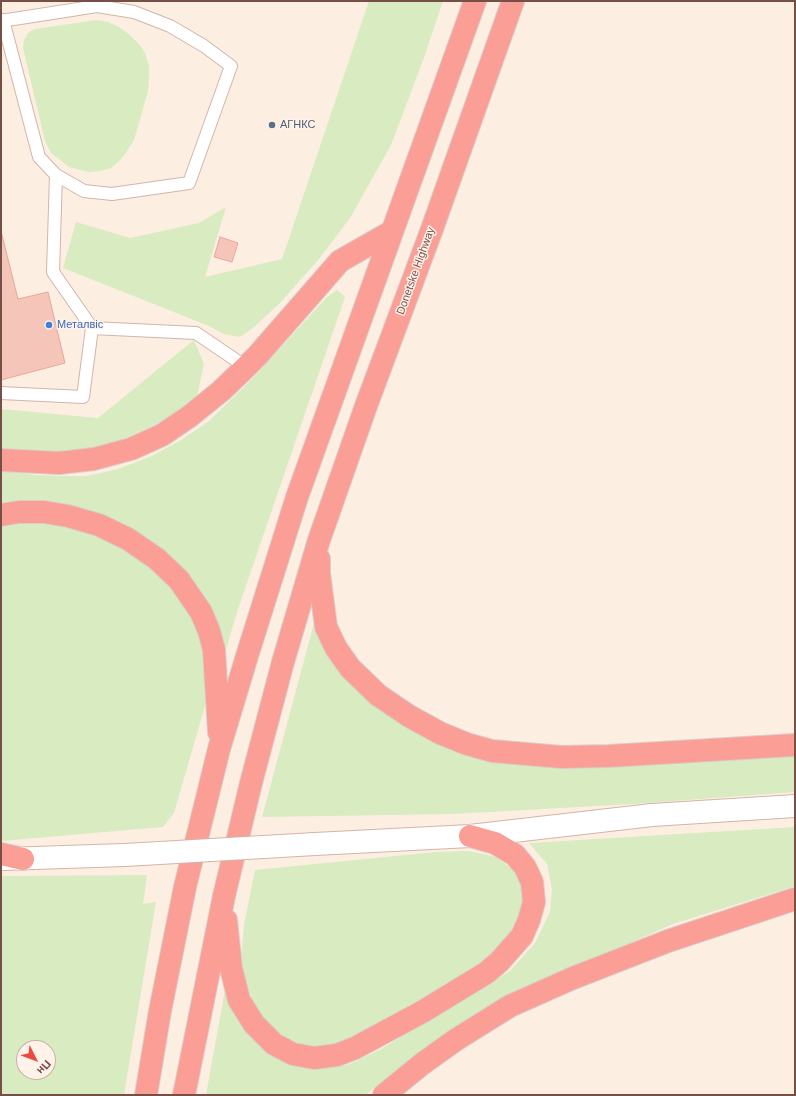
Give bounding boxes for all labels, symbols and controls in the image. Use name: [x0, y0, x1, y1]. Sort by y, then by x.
place label: АГНКС: [280, 118, 315, 132]
marker: АГНКС: [267, 120, 277, 130]
street label: Donetske Highway: [394, 226, 438, 316]
place label: Металвіс: [57, 318, 103, 332]
marker: Металвіс: [44, 320, 54, 330]
north arrow: [16, 1040, 56, 1080]
text: Пн: [35, 1058, 54, 1077]

